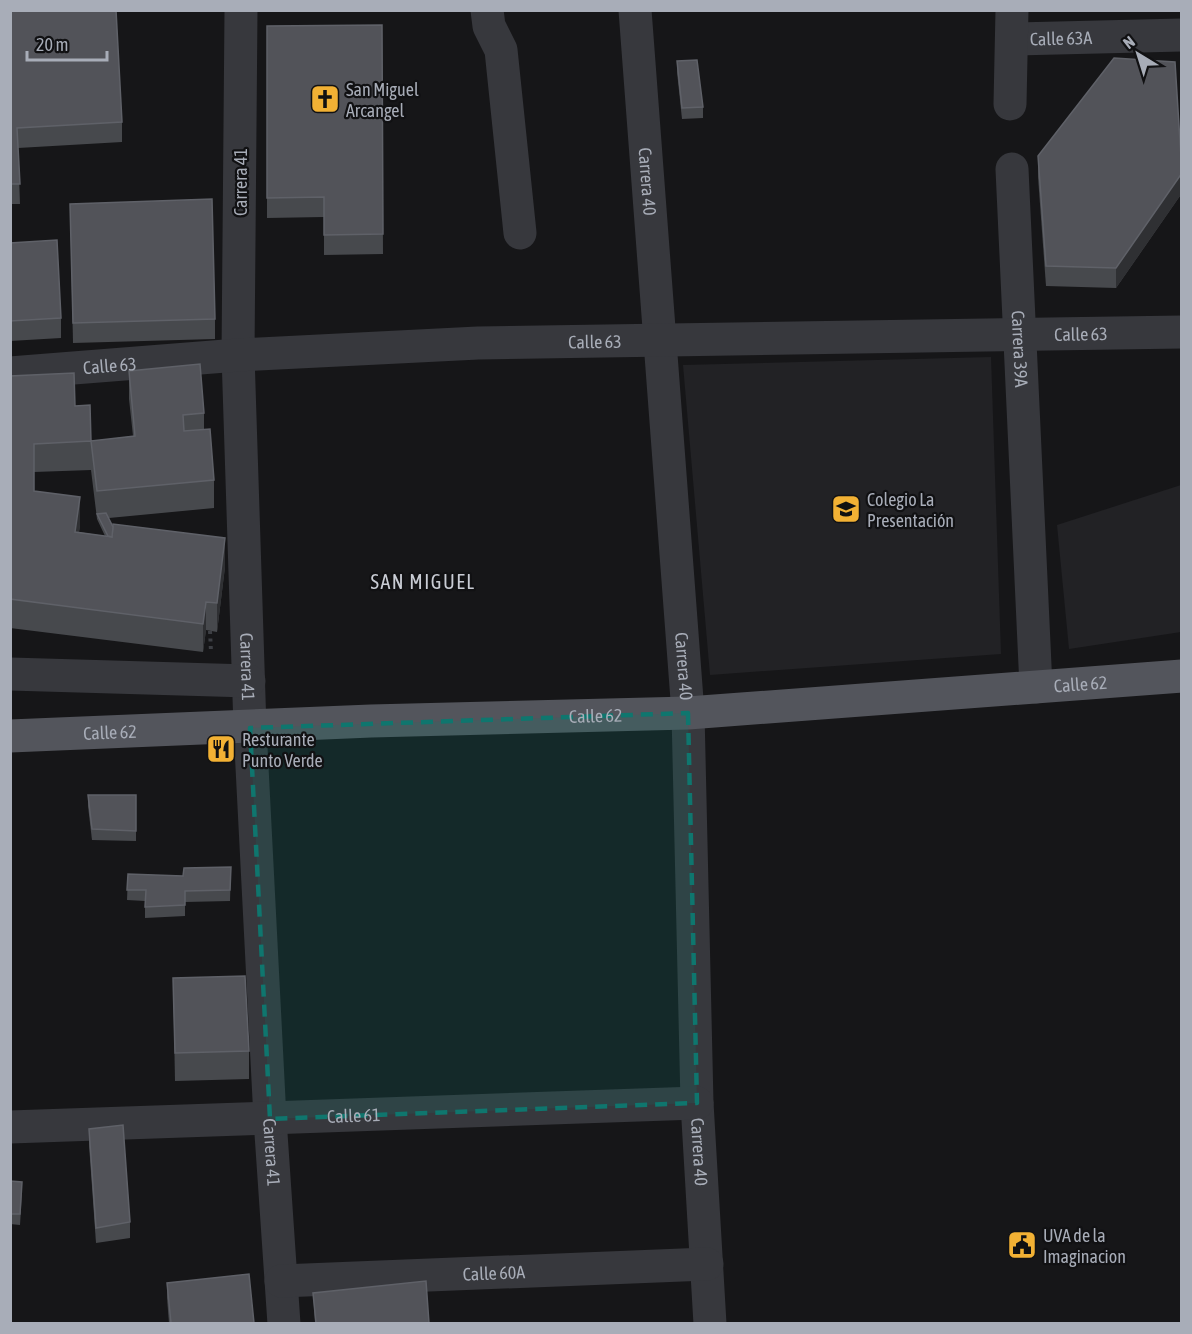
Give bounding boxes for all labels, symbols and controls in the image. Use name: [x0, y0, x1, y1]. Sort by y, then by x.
scale bar: [27, 24, 106, 62]
north arrow: [1108, 24, 1168, 84]
street label: Calle 63A: [1030, 27, 1093, 49]
text: N: [1119, 32, 1138, 52]
text: 20 m: [36, 34, 68, 55]
place label: San Miguel Arcangel: [346, 79, 419, 121]
church icon: San Miguel Arcangel: [309, 83, 341, 115]
street label: Carrera 40: [635, 147, 661, 216]
street label: Carrera 41: [230, 148, 251, 216]
street label: Carrera 39A: [1008, 310, 1033, 388]
street label: Calle 63: [1054, 323, 1108, 344]
street label: Calle 63: [568, 330, 622, 352]
street label: Calle 63: [82, 353, 137, 378]
place label: Colegio La Presentación: [867, 489, 954, 531]
school or university icon: Colegio La Presentación: [830, 493, 862, 525]
district label: SAN MIGUEL: [371, 570, 475, 593]
street label: Carrera 40: [671, 631, 697, 701]
street label: Carrera 41: [236, 632, 260, 701]
street label: Calle 62: [1053, 671, 1108, 696]
street label: Calle 62: [569, 704, 623, 727]
street label: Calle 62: [83, 720, 137, 743]
place label: Resturante Punto Verde: [242, 729, 323, 771]
restaurant icon: Resturante Punto Verde: [205, 733, 237, 765]
street label: Calle 61: [327, 1104, 381, 1126]
street label: Carrera 40: [687, 1117, 712, 1186]
street label: Carrera 41: [259, 1118, 285, 1187]
place label: UVA de la Imaginacion: [1043, 1225, 1126, 1267]
public building icon: UVA de la Imaginacion: [1006, 1229, 1038, 1261]
street label: Calle 60A: [462, 1261, 526, 1284]

